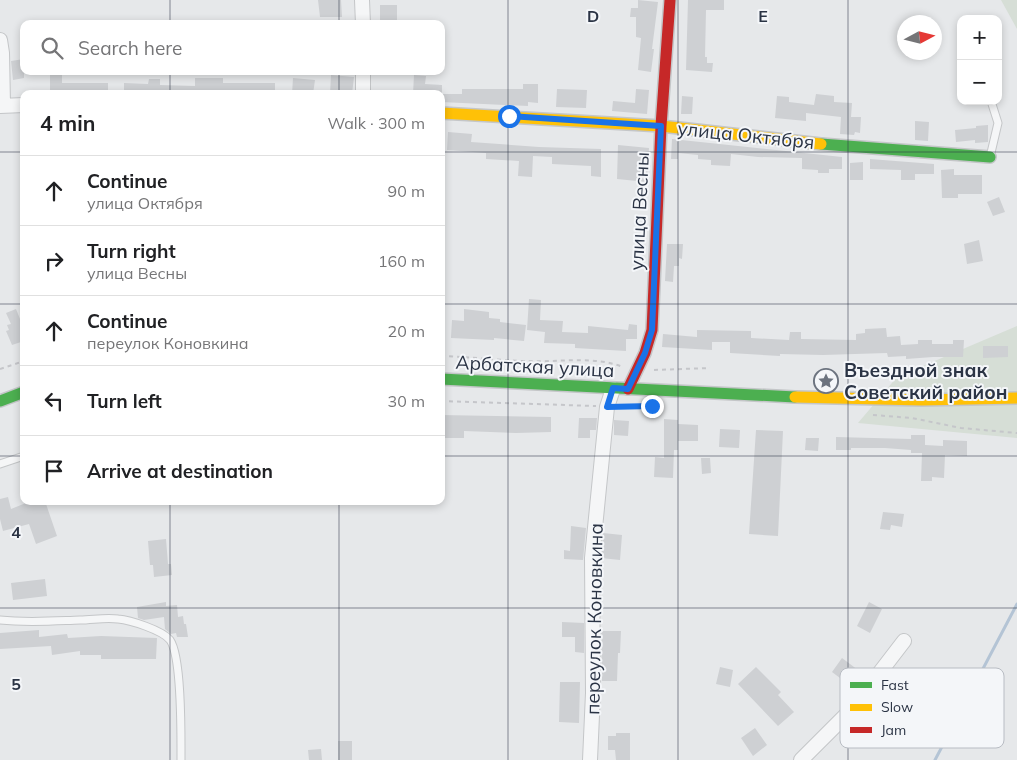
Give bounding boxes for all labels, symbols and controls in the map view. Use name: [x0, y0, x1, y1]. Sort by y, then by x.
text: D: [587, 6, 599, 26]
text: E: [758, 6, 768, 26]
north arrow: [897, 15, 942, 60]
map controls: [957, 15, 1002, 105]
button: +: [957, 15, 1002, 60]
search box: [20, 20, 445, 75]
icon: search: [38, 34, 66, 62]
text: Search here: [78, 36, 182, 60]
button: −: [957, 60, 1002, 105]
route start: [498, 105, 521, 128]
text: 4 min: [40, 110, 95, 136]
text: Walk · 300 m: [327, 113, 425, 133]
street label: улица Октября: [676, 116, 816, 154]
street label: улица Весны: [624, 151, 654, 271]
text: Continue: [87, 169, 167, 193]
icon: ahead: [40, 177, 68, 205]
text: 90 m: [388, 181, 425, 201]
text: улица Октября: [87, 193, 203, 213]
text: Turn right: [87, 239, 176, 263]
icon: right: [40, 247, 68, 275]
text: 160 m: [378, 251, 425, 271]
text: улица Весны: [87, 263, 187, 283]
text: Continue: [87, 309, 167, 333]
icon: ahead: [40, 317, 68, 345]
text: 20 m: [388, 321, 425, 341]
text: переулок Коновкина: [87, 333, 249, 353]
street label: Арбатская улица: [455, 350, 615, 382]
place label: Въездной знак Советский район: [844, 358, 1007, 404]
place icon: Въездной знак Советский район: [813, 368, 839, 394]
icon: left: [40, 387, 68, 415]
text: Turn left: [87, 389, 162, 413]
text: 30 m: [388, 391, 425, 411]
route end: [641, 395, 664, 418]
icon: arrive: [40, 457, 68, 485]
text: Arrive at destination: [87, 459, 273, 483]
text: 4: [11, 522, 21, 542]
street label: переулок Коновкина: [580, 523, 608, 715]
legend: [840, 668, 1004, 748]
text: 5: [11, 674, 21, 694]
text: Fast: [881, 676, 909, 694]
text: Slow: [881, 698, 913, 716]
text: Jam: [881, 721, 906, 739]

